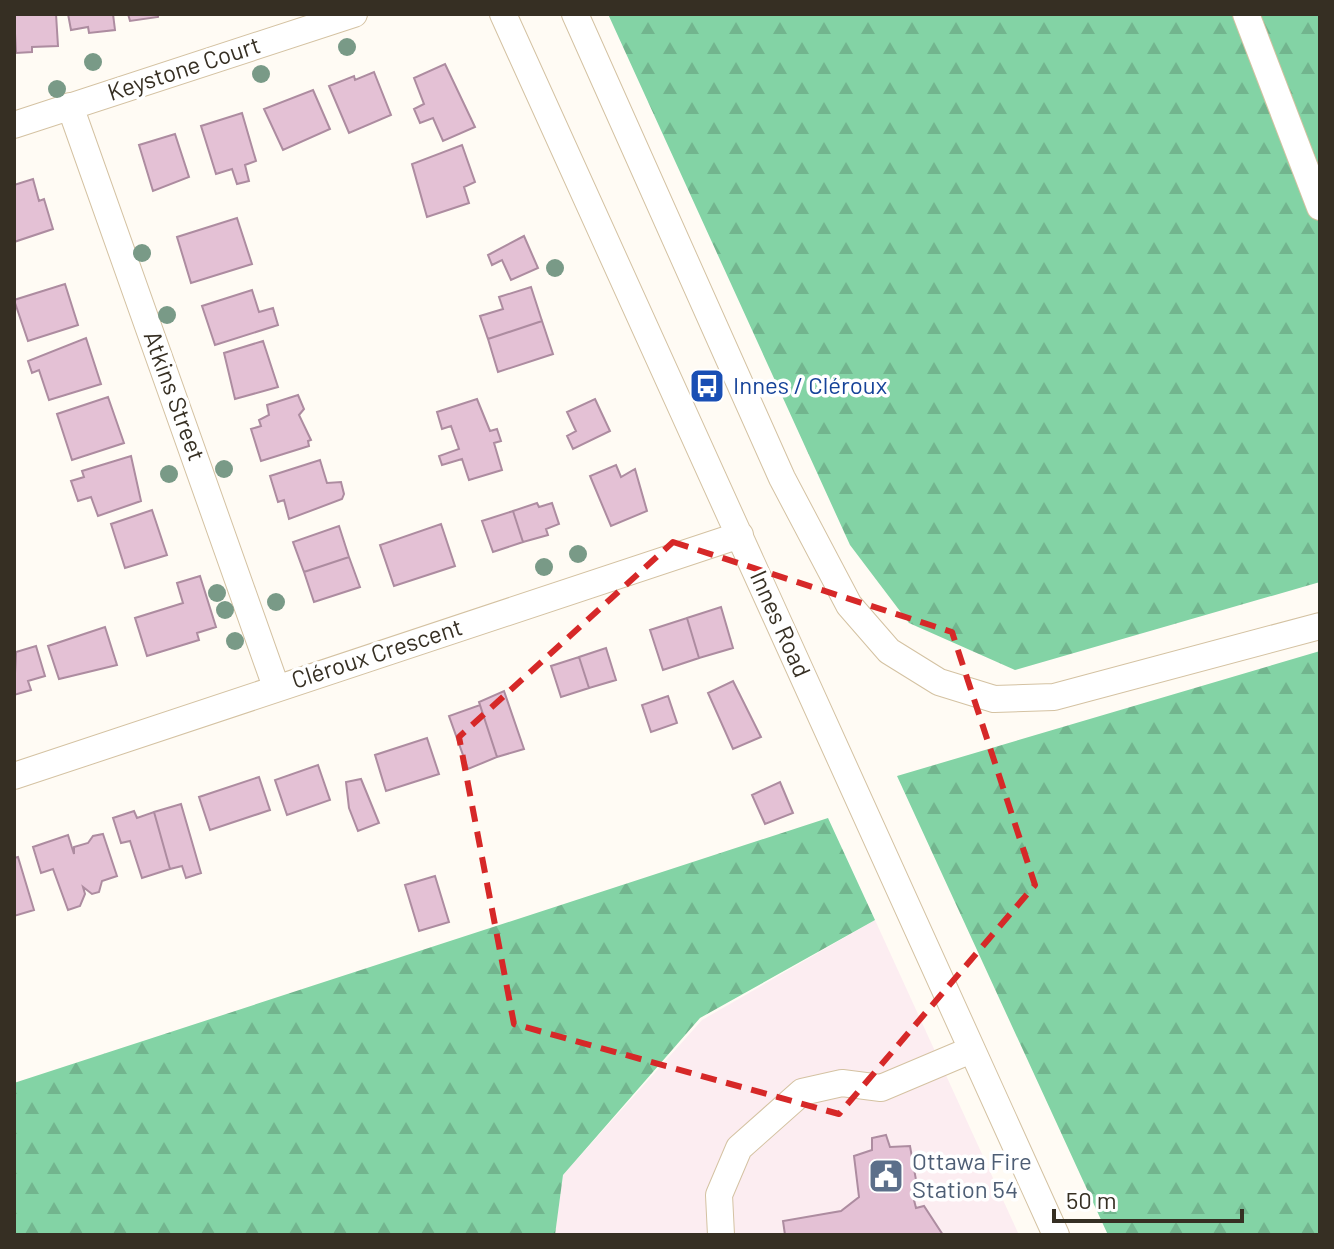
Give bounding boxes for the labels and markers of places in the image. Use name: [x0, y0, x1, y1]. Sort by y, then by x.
bus stop icon: Innes / Cléroux: [688, 367, 726, 405]
place label: Innes / Cléroux: [733, 370, 887, 399]
place label: Ottawa Fire Station 54: [912, 1146, 1032, 1203]
public building icon: Ottawa Fire Station 54: [867, 1157, 905, 1195]

